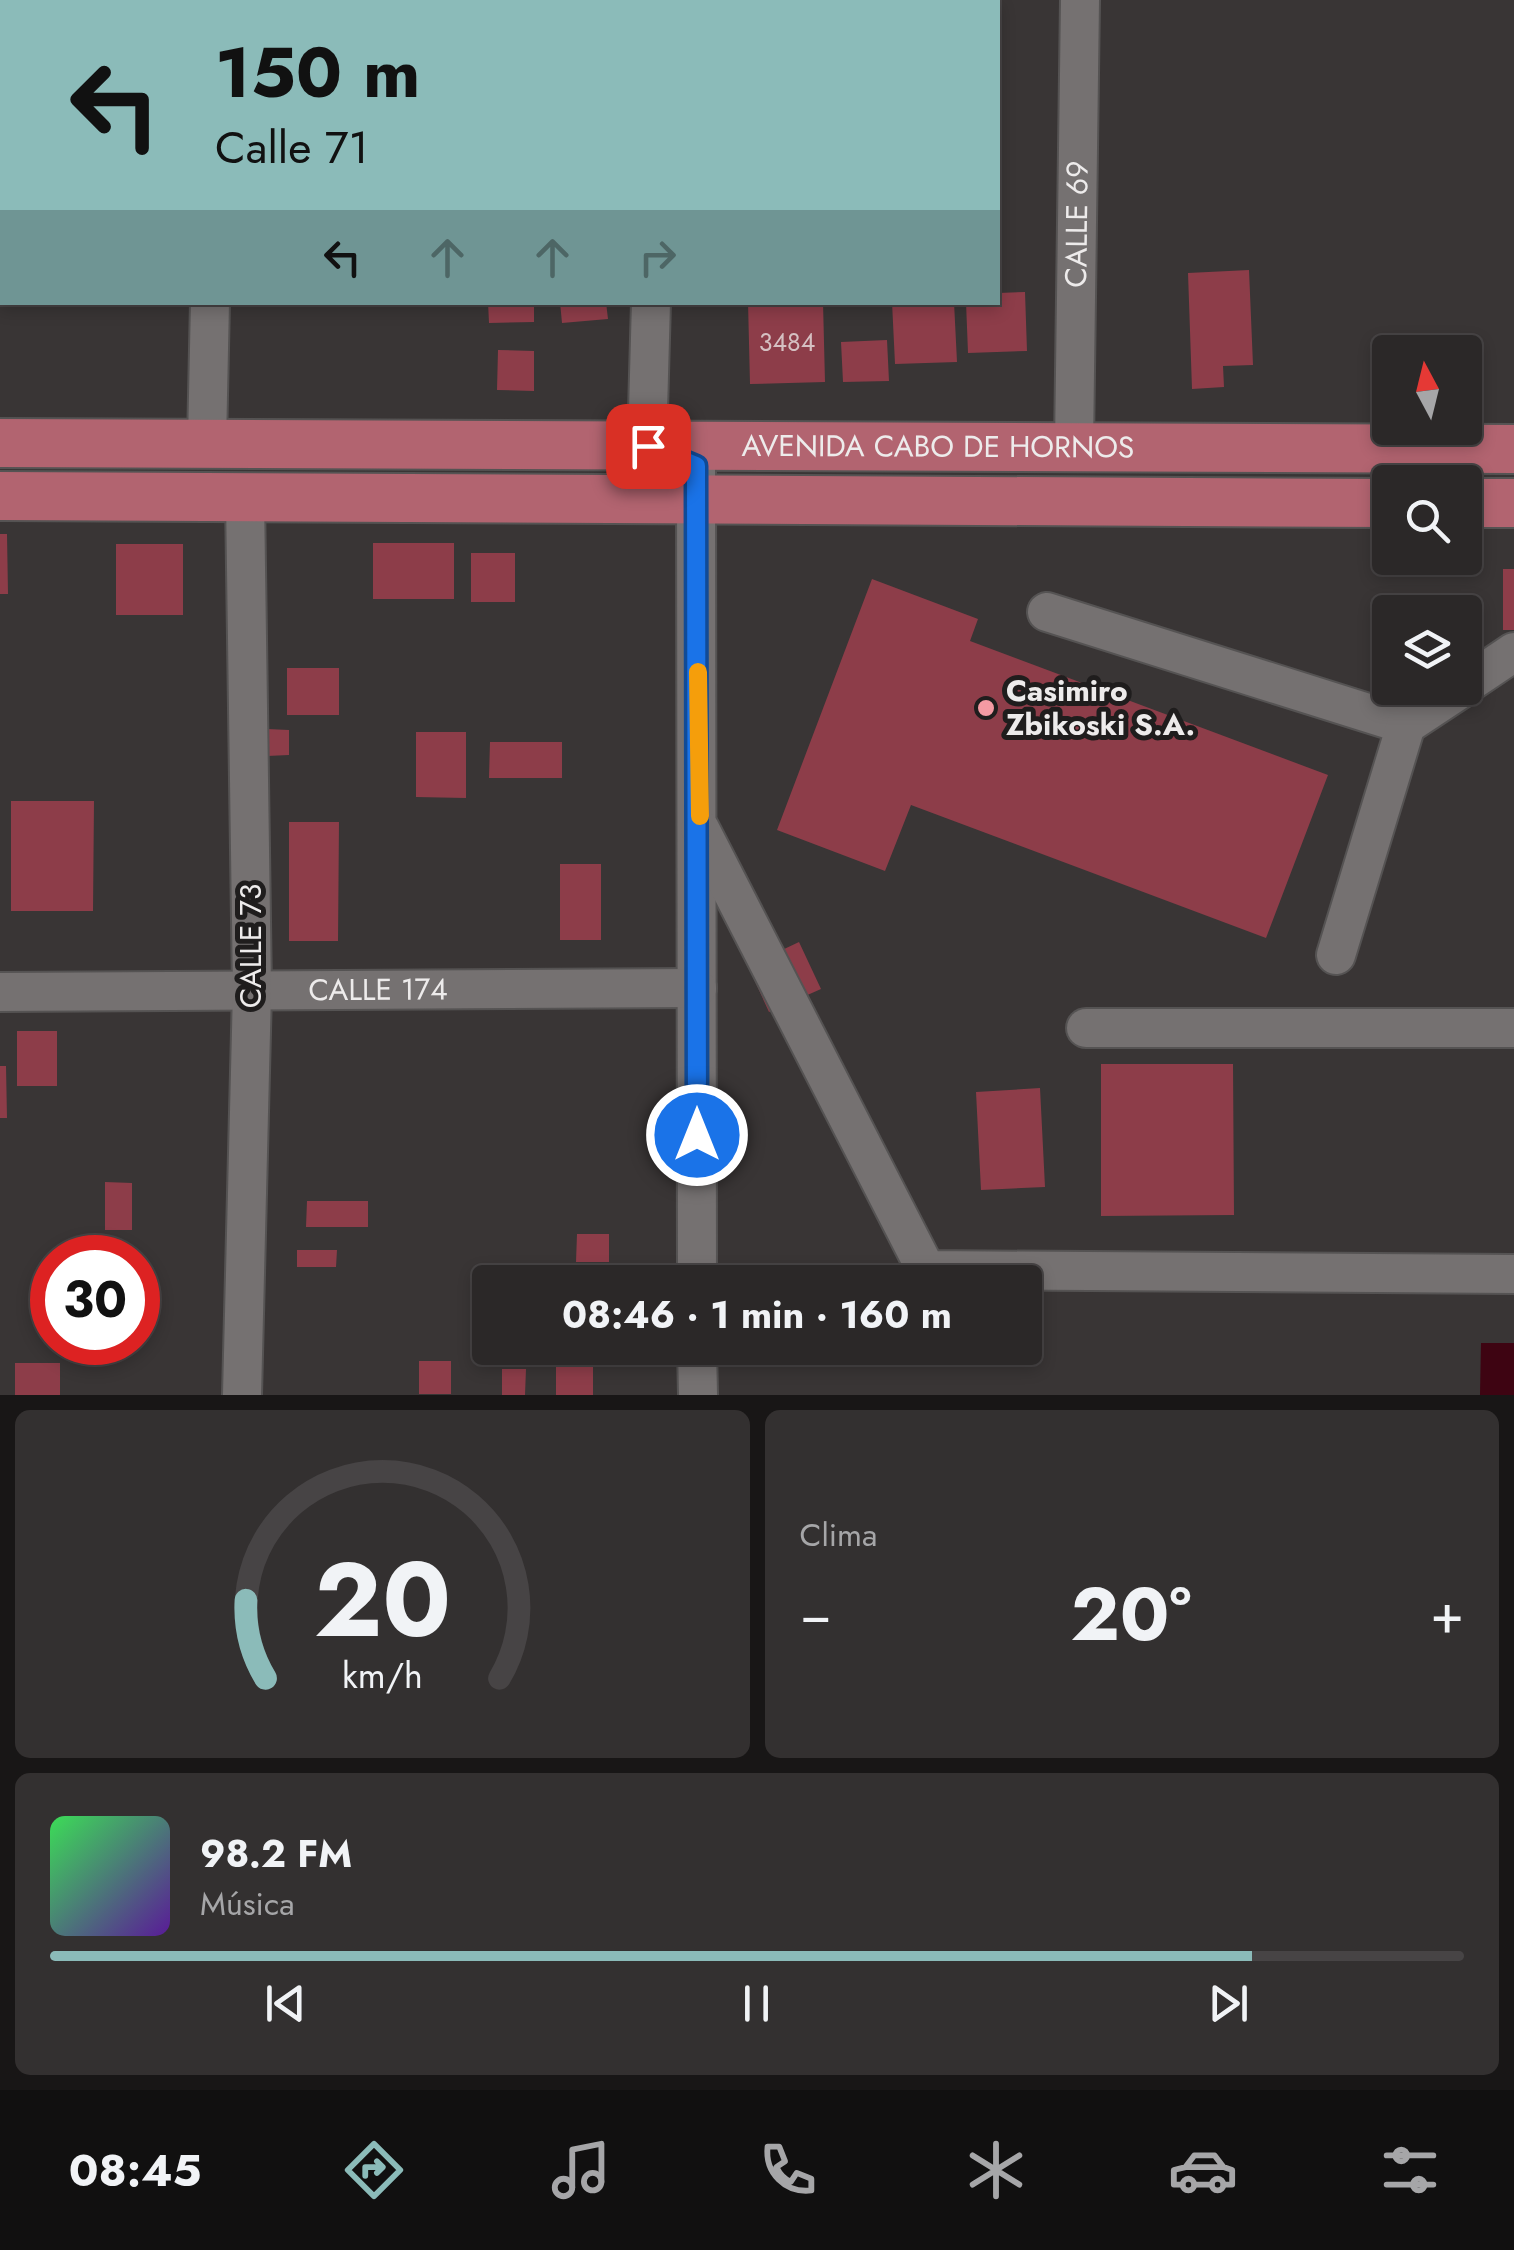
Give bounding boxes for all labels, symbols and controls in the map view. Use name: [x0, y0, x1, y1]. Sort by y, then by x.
text: 150 m: [215, 22, 421, 123]
icon: left: [50, 40, 180, 170]
text: Calle 71: [215, 115, 369, 180]
street label: CALLE 69: [1054, 160, 1099, 288]
icon: left: [315, 230, 370, 285]
icon: ahead: [420, 230, 475, 285]
icon: ahead: [525, 230, 580, 285]
icon: right: [630, 230, 685, 285]
house number: 3484: [759, 324, 815, 360]
north arrow: [1372, 335, 1482, 445]
map controls: [1372, 335, 1482, 705]
pin: [606, 404, 691, 489]
icon: arrive: [621, 419, 676, 474]
street label: AVENIDA CABO DE HORNOS: [742, 424, 1134, 468]
button: search: [1372, 465, 1482, 575]
button: layers: [1372, 595, 1482, 705]
place label: Casimiro Zbikoski S.A.: [1006, 669, 1195, 746]
marker: Casimiro Zbikoski S.A.: [975, 697, 997, 719]
street label: CALLE 73: [229, 884, 272, 1008]
street label: CALLE 174: [308, 967, 448, 1011]
position arrow: [645, 1083, 749, 1187]
speed limit sign: 30: [30, 1235, 160, 1365]
text: 08:46 · 1 min · 160 m: [562, 1287, 952, 1342]
text: Clima: [800, 1512, 877, 1558]
text: 20: [314, 1525, 451, 1675]
text: 20°: [1070, 1560, 1192, 1668]
text: −: [800, 1574, 832, 1654]
text: +: [1430, 1574, 1464, 1654]
text: km/h: [342, 1650, 423, 1701]
text: 98.2 FM: [200, 1826, 352, 1881]
text: Música: [200, 1881, 295, 1927]
icon: previous: [258, 1976, 313, 2031]
icon: pause: [729, 1976, 784, 2031]
icon: next: [1201, 1976, 1256, 2031]
icon: directions: [339, 2135, 409, 2205]
icon: music: [546, 2135, 616, 2205]
icon: phone: [753, 2135, 823, 2205]
icon: climate: [961, 2135, 1031, 2205]
icon: car: [1168, 2135, 1238, 2205]
icon: filters: [1375, 2135, 1445, 2205]
text: 08:45: [69, 2138, 202, 2203]

